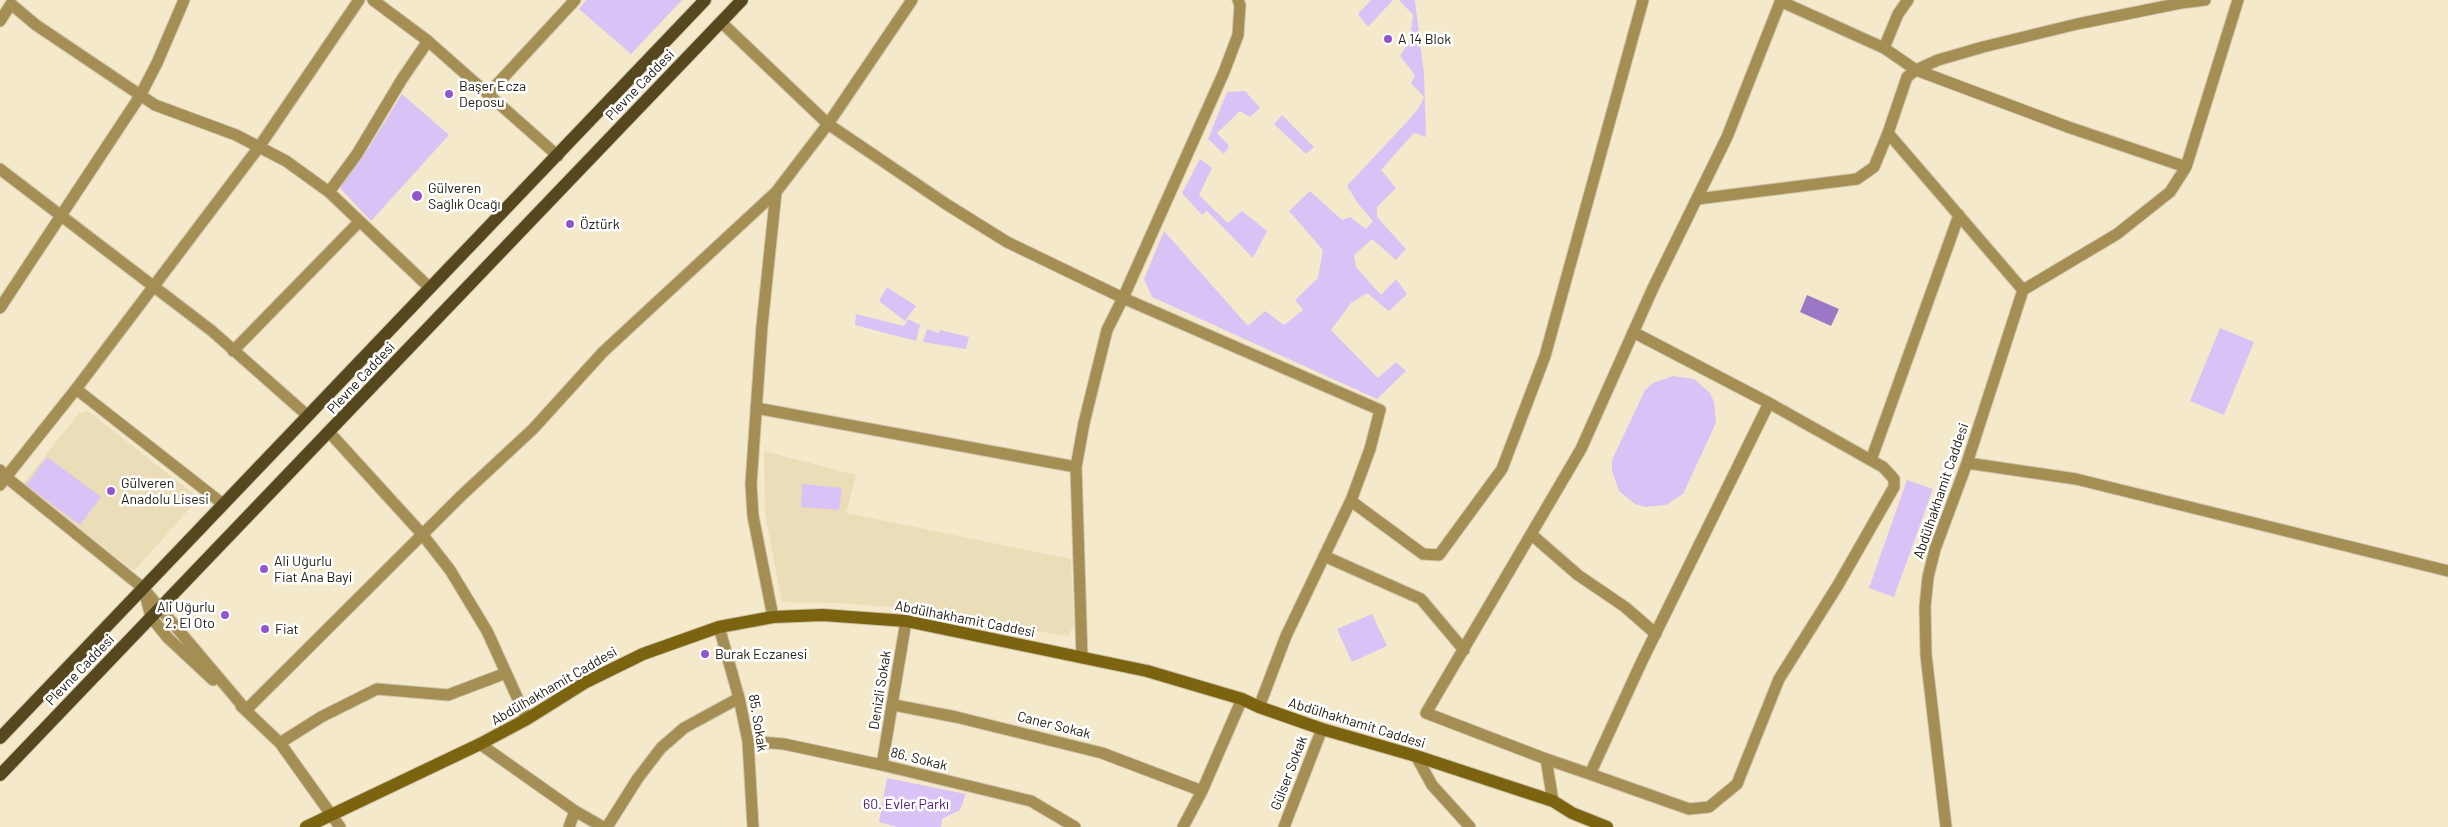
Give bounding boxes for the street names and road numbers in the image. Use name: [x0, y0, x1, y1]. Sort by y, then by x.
street label: Plevne Caddesi: [602, 46, 678, 124]
street label: Plevne Caddesi: [324, 339, 398, 417]
street label: Abdülhakhamit Caddesi: [1910, 421, 1972, 561]
street label: Abdülhakhamit Caddesi: [894, 597, 1036, 641]
street label: Plevne Caddesi: [42, 631, 118, 709]
street label: Abdülhakhamit Caddesi: [488, 643, 620, 729]
street label: Denizli Sokak: [865, 649, 895, 731]
street label: 85. Sokak: [745, 693, 771, 753]
street label: Abdülhakhamit Caddesi: [1286, 694, 1428, 752]
street label: Caner Sokak: [1015, 708, 1093, 742]
street label: Gülser Sokak: [1267, 733, 1311, 813]
street label: 86. Sokak: [889, 744, 949, 774]

